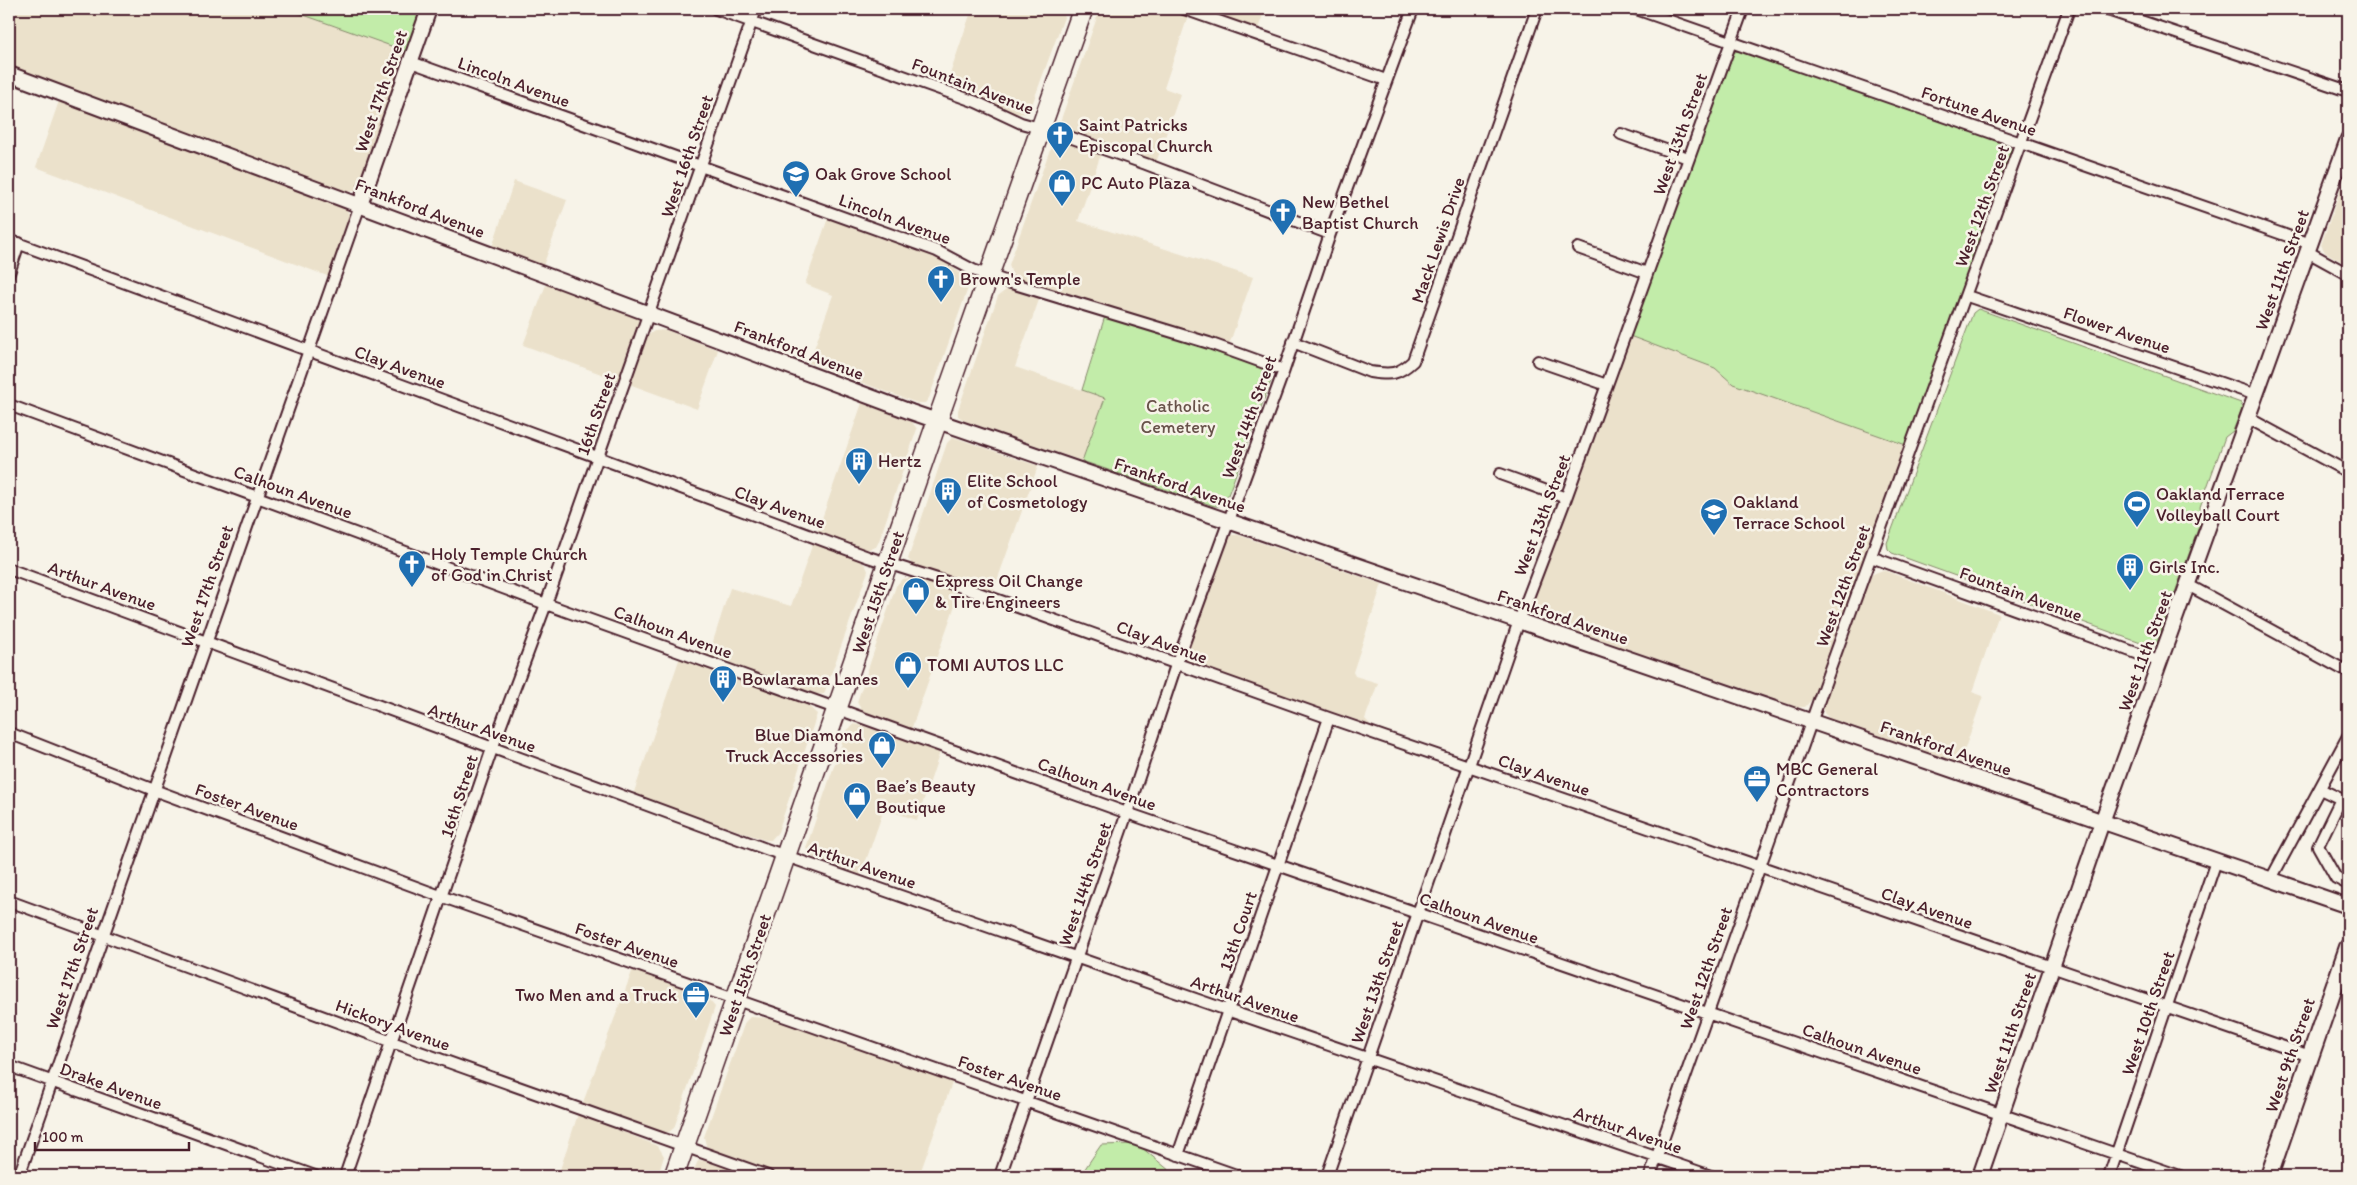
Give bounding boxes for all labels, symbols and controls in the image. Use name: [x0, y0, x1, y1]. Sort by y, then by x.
street label: West 17th Street: [350, 27, 412, 155]
street label: Lincoln Avenue: [455, 52, 573, 112]
street label: Fountain Avenue: [909, 53, 1037, 119]
street label: West 13th Street: [1648, 70, 1712, 198]
street label: Fortune Avenue: [1918, 81, 2040, 141]
street label: West 16th Street: [656, 91, 718, 220]
place label: Saint Patricks Episcopal Church: [1079, 114, 1213, 157]
church icon: Saint Patricks Episcopal Church: [1045, 120, 1075, 159]
street label: West 12th Street: [1950, 142, 2014, 270]
school or university icon: Oak Grove School: [781, 159, 811, 198]
place label: Oak Grove School: [815, 163, 951, 185]
shop icon: PC Auto Plaza: [1047, 168, 1077, 207]
place label: PC Auto Plaza: [1081, 172, 1191, 194]
street label: Frankford Avenue: [352, 173, 488, 243]
street label: Mack Lewis Drive: [1406, 174, 1470, 306]
street label: Lincoln Avenue: [836, 189, 954, 249]
place label: New Bethel Baptist Church: [1302, 191, 1418, 234]
church icon: New Bethel Baptist Church: [1268, 197, 1298, 236]
street label: West 11th Street: [2250, 206, 2314, 334]
church icon: Brown's Temple: [926, 264, 956, 303]
place label: Brown's Temple: [960, 268, 1080, 290]
street label: Flower Avenue: [2060, 301, 2174, 359]
street label: Frankford Avenue: [731, 315, 867, 385]
street label: Clay Avenue: [351, 340, 449, 394]
street label: West 14th Street: [1216, 352, 1282, 482]
street label: 16th Street: [572, 370, 620, 458]
park label: Catholic Cemetery: [1141, 395, 1216, 438]
building icon: Hertz: [844, 446, 874, 485]
place label: Hertz: [878, 450, 922, 472]
street label: West 13th Street: [1509, 451, 1575, 579]
street label: Frankford Avenue: [1111, 452, 1249, 518]
street label: Calhoun Avenue: [231, 460, 355, 524]
place label: Elite School of Cosmetology: [967, 470, 1088, 513]
building icon: Elite School of Cosmetology: [933, 476, 963, 515]
street label: Clay Avenue: [731, 480, 829, 534]
place label: Oakland Terrace Volleyball Court: [2156, 483, 2285, 526]
sports icon: Oakland Terrace Volleyball Court: [2122, 489, 2152, 528]
place label: Oakland Terrace School: [1733, 491, 1845, 534]
school or university icon: Oakland Terrace School: [1699, 497, 1729, 536]
street label: West 17th Street: [176, 522, 238, 650]
street label: West 12th Street: [1811, 522, 1875, 650]
street label: West 15th Street: [847, 528, 909, 656]
place label: Holy Temple Church of God in Christ: [431, 543, 588, 586]
church icon: Holy Temple Church of God in Christ: [397, 549, 427, 588]
building icon: Girls Inc.: [2115, 552, 2145, 591]
street label: Arthur Avenue: [45, 556, 159, 616]
place label: Girls Inc.: [2149, 556, 2220, 578]
street label: Fountain Avenue: [1957, 562, 2085, 626]
place label: Express Oil Change & Tire Engineers: [935, 570, 1083, 613]
shop icon: Express Oil Change & Tire Engineers: [901, 576, 931, 615]
street label: Frankford Avenue: [1494, 584, 1632, 650]
street label: West 11th Street: [2113, 587, 2177, 715]
street label: Calhoun Avenue: [611, 600, 735, 664]
street label: Clay Avenue: [1113, 615, 1211, 669]
shop icon: TOMI AUTOS LLC: [893, 650, 923, 689]
place label: TOMI AUTOS LLC: [927, 654, 1064, 676]
building icon: Bowlarama Lanes: [708, 664, 738, 703]
place label: Bowlarama Lanes: [742, 668, 878, 690]
street label: Arthur Avenue: [425, 698, 539, 758]
street label: Frankford Avenue: [1877, 715, 2015, 781]
place label: Blue Diamond Truck Accessories: [726, 724, 863, 767]
shop icon: Blue Diamond Truck Accessories: [867, 730, 897, 769]
street label: Clay Avenue: [1495, 749, 1593, 801]
street label: 16th Street: [435, 752, 483, 840]
street label: Calhoun Avenue: [1035, 752, 1159, 816]
place label: MBC General Contractors: [1776, 758, 1878, 801]
office icon: MBC General Contractors: [1742, 764, 1772, 803]
place label: Bae’s Beauty Boutique: [876, 775, 976, 818]
street label: Foster Avenue: [192, 778, 302, 836]
shop icon: Bae’s Beauty Boutique: [842, 781, 872, 820]
street label: West 14th Street: [1053, 819, 1117, 949]
street label: Arthur Avenue: [805, 836, 919, 894]
street label: Clay Avenue: [1878, 882, 1976, 934]
street label: Calhoun Avenue: [1416, 887, 1542, 949]
street label: 13th Court: [1214, 888, 1262, 974]
street label: West 17th Street: [41, 904, 103, 1032]
street label: West 12th Street: [1675, 904, 1737, 1032]
street label: West 15th Street: [714, 911, 776, 1039]
street label: Foster Avenue: [572, 917, 682, 973]
street label: West 13th Street: [1346, 917, 1408, 1046]
street label: West 10th Street: [2116, 948, 2180, 1078]
street label: West 11th Street: [1979, 969, 2041, 1097]
street label: Arthur Avenue: [1188, 970, 1302, 1028]
office icon: Two Men and a Truck: [681, 980, 711, 1019]
place label: Two Men and a Truck: [515, 984, 678, 1006]
street label: Hickory Avenue: [333, 994, 453, 1056]
street label: West 9th Street: [2260, 994, 2320, 1115]
street label: Calhoun Avenue: [1799, 1018, 1925, 1080]
street label: Foster Avenue: [955, 1050, 1065, 1106]
street label: Drake Avenue: [57, 1057, 165, 1115]
street label: Arthur Avenue: [1571, 1101, 1685, 1159]
scale bar: [35, 1120, 189, 1152]
text: 100 m: [42, 1128, 84, 1146]

